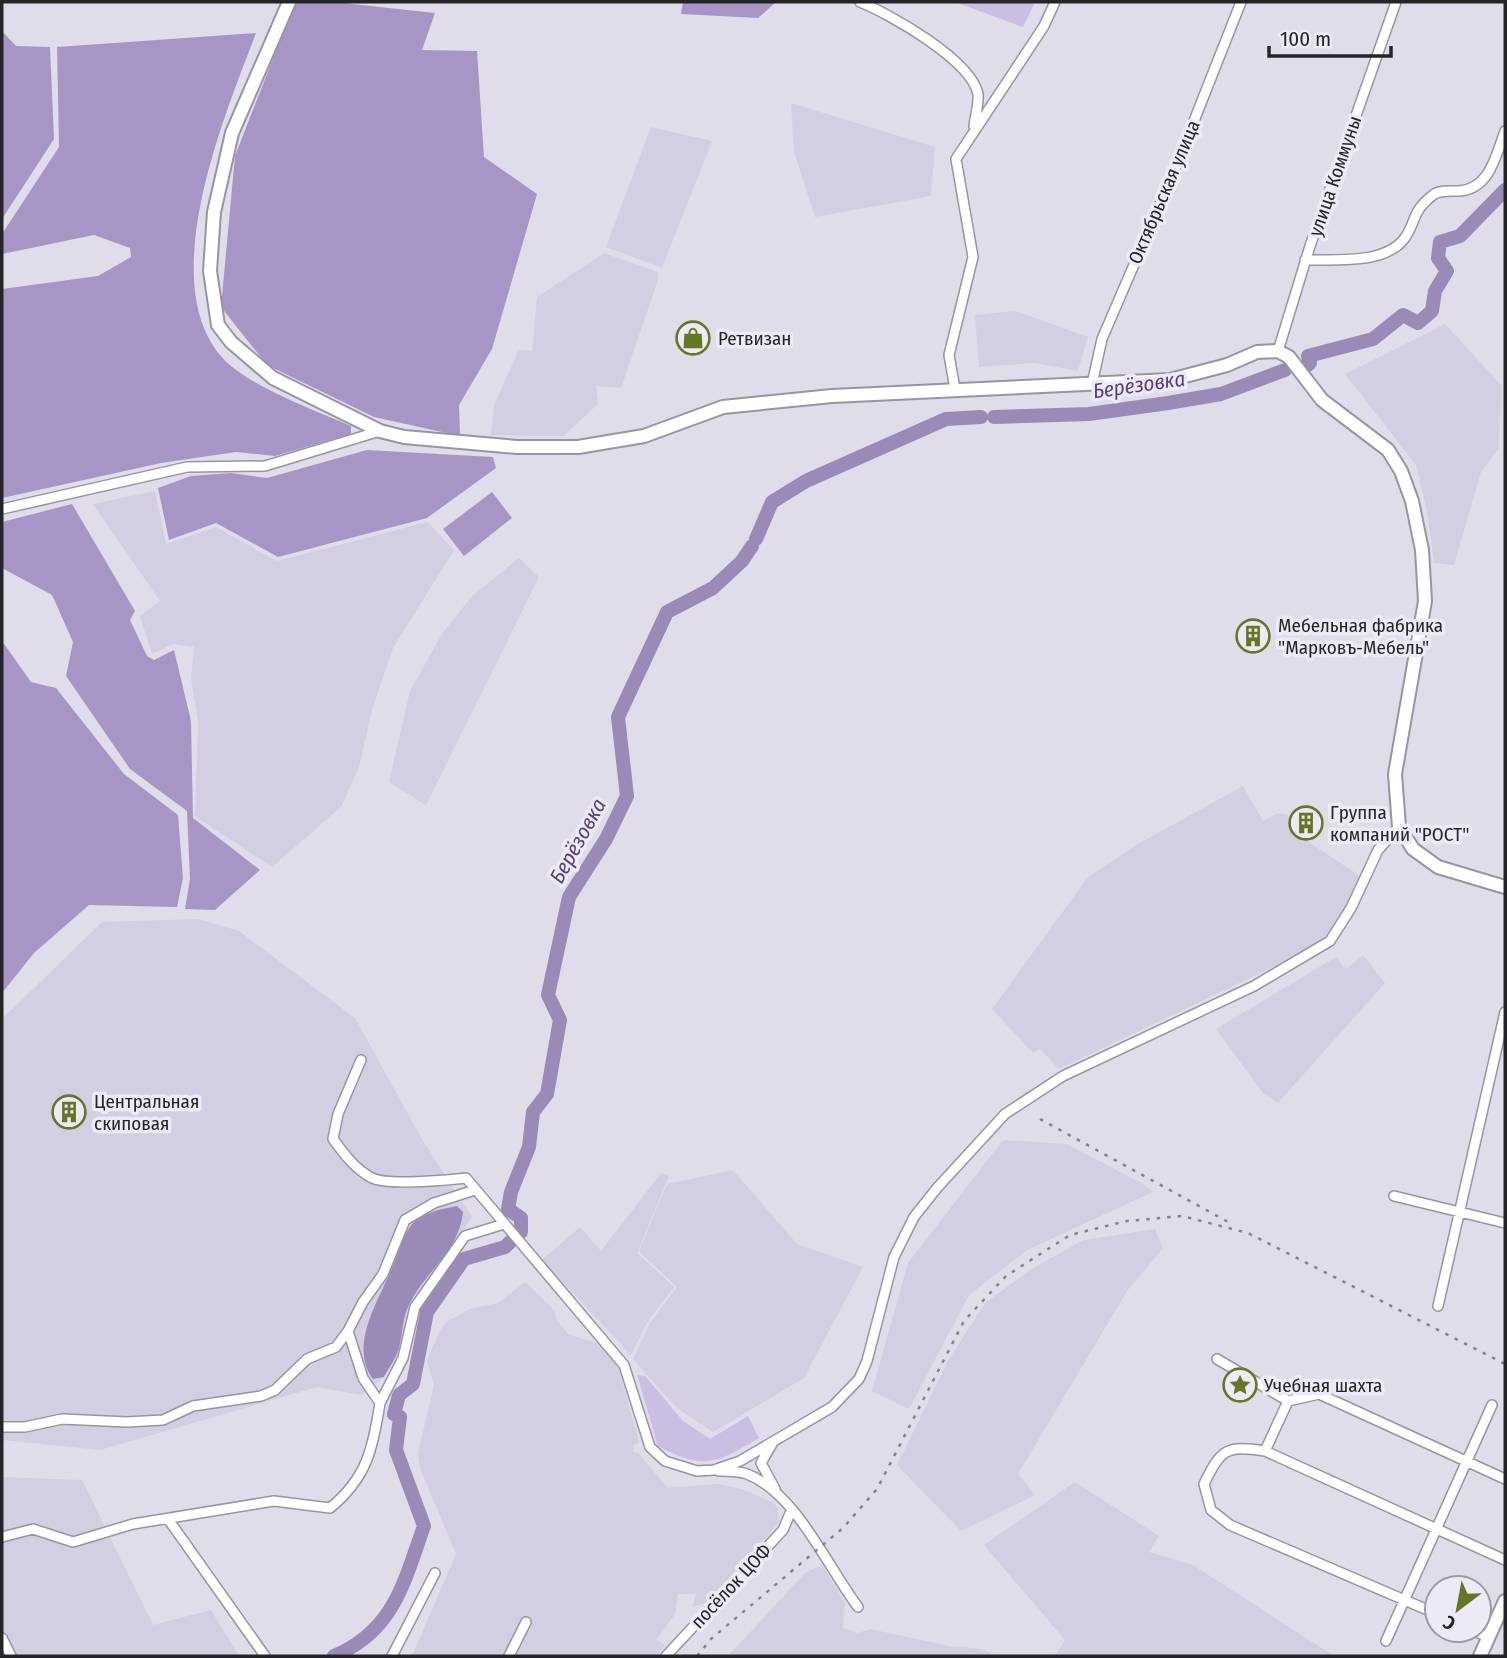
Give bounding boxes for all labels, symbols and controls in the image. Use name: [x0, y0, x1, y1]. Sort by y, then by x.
scale bar: [1269, 14, 1392, 58]
text: 100 m: [1280, 26, 1331, 52]
street label: улица Коммуны: [1304, 113, 1366, 239]
street label: Октябрьская улица: [1123, 117, 1205, 267]
shop icon: Ретвизан: [674, 319, 712, 357]
place label: Ретвизан: [718, 327, 791, 350]
water label: Берёзовка: [1091, 366, 1187, 404]
place label: Мебельная фабрика "Марковъ-Мебель": [1278, 614, 1443, 659]
building icon: Мебельная фабрика "Марковъ-Мебель": [1234, 617, 1272, 655]
water label: Берёзовка: [544, 794, 612, 888]
place label: Группа компаний "РОСТ": [1330, 801, 1469, 846]
building icon: Группа компаний "РОСТ": [1287, 804, 1325, 842]
place label: Центральная скиповая: [94, 1090, 199, 1135]
building icon: Центральная скиповая: [50, 1093, 88, 1131]
place icon: Учебная шахта: [1221, 1366, 1259, 1404]
place label: Учебная шахта: [1263, 1374, 1382, 1397]
street label: посёлок ЦОФ: [686, 1539, 776, 1633]
north arrow: [1423, 1574, 1493, 1644]
text: С: [1439, 1611, 1460, 1635]

